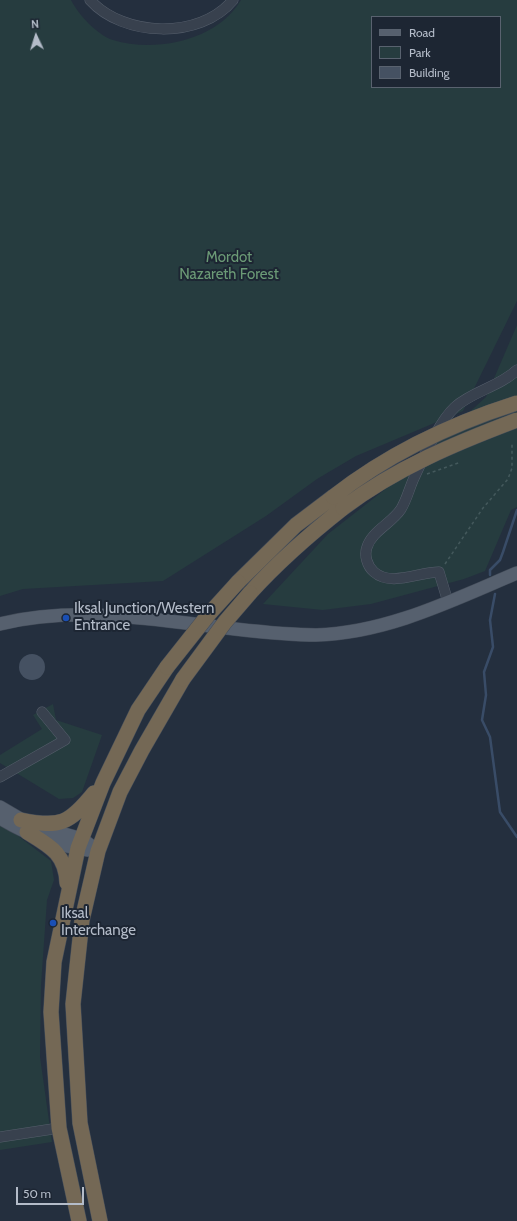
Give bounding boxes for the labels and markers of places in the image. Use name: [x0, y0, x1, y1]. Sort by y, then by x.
place label: Iksal Junction/Western Entrance: [74, 600, 214, 635]
marker: Iksal Junction/Western Entrance: [61, 613, 71, 623]
place label: Iksal Interchange: [61, 905, 136, 940]
marker: Iksal Interchange: [48, 918, 58, 928]

